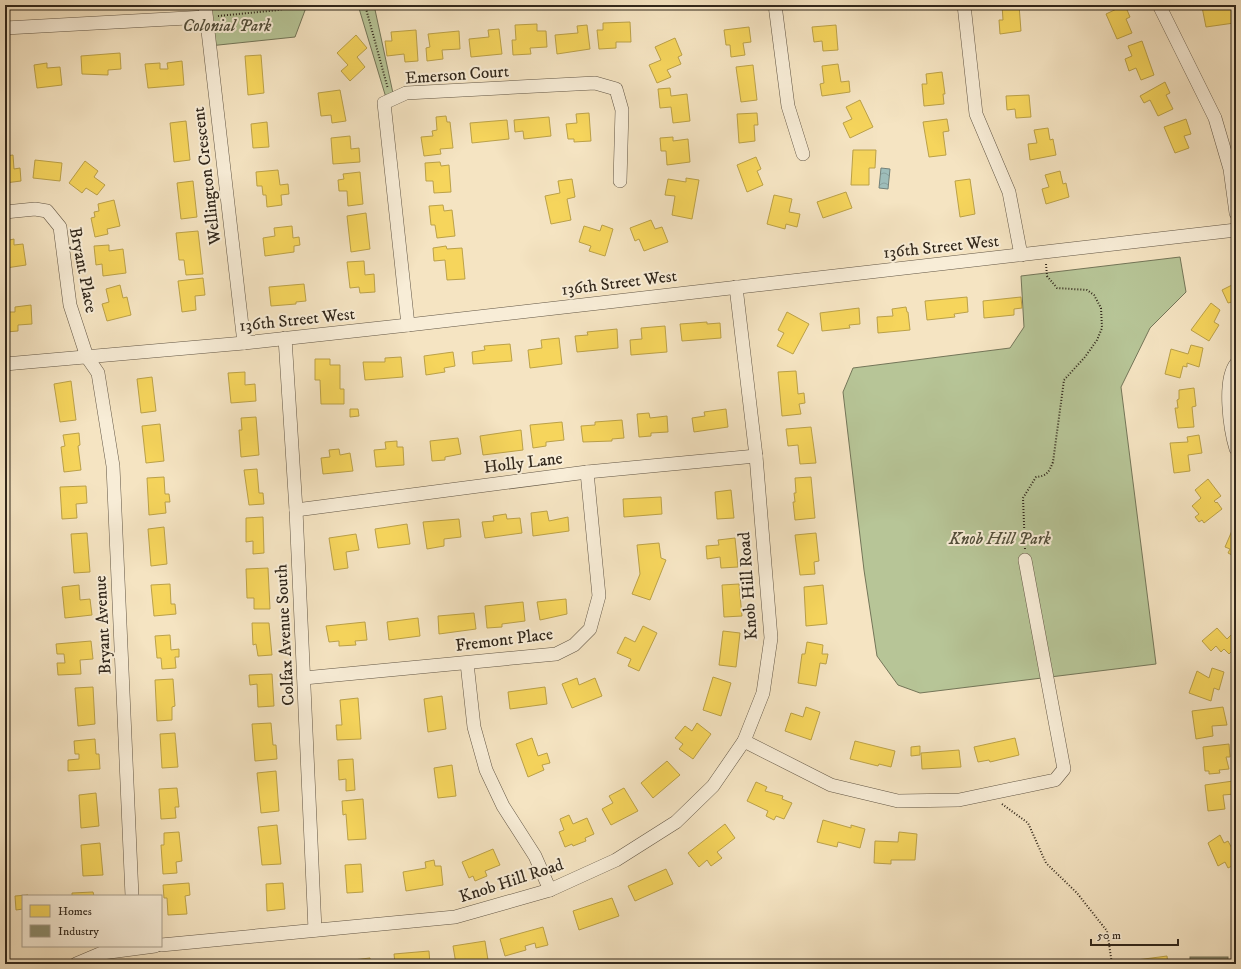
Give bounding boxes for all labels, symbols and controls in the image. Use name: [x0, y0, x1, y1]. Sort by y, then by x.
park label: Colonial Park: [183, 15, 272, 37]
street label: Emerson Court: [404, 60, 510, 90]
street label: Wellington Crescent: [188, 105, 226, 247]
street label: Bryant Place: [64, 226, 102, 315]
street label: 136th Street West: [882, 230, 1001, 264]
street label: 136th Street West: [560, 265, 679, 301]
street label: 136th Street West: [238, 303, 357, 337]
street label: Holly Lane: [482, 447, 564, 479]
park label: Knob Hill Park: [948, 528, 1052, 550]
street label: Knob Hill Road: [733, 531, 763, 641]
street label: Colfax Avenue South: [270, 564, 300, 706]
street label: Bryant Avenue: [89, 575, 117, 675]
street label: Fremont Place: [454, 623, 554, 657]
street label: Knob Hill Road: [456, 854, 567, 908]
legend: [22, 895, 162, 947]
text: Homes: [58, 904, 92, 919]
scale bar: [1091, 921, 1178, 947]
text: Industry: [58, 924, 99, 939]
text: 50 m: [1097, 928, 1121, 943]

